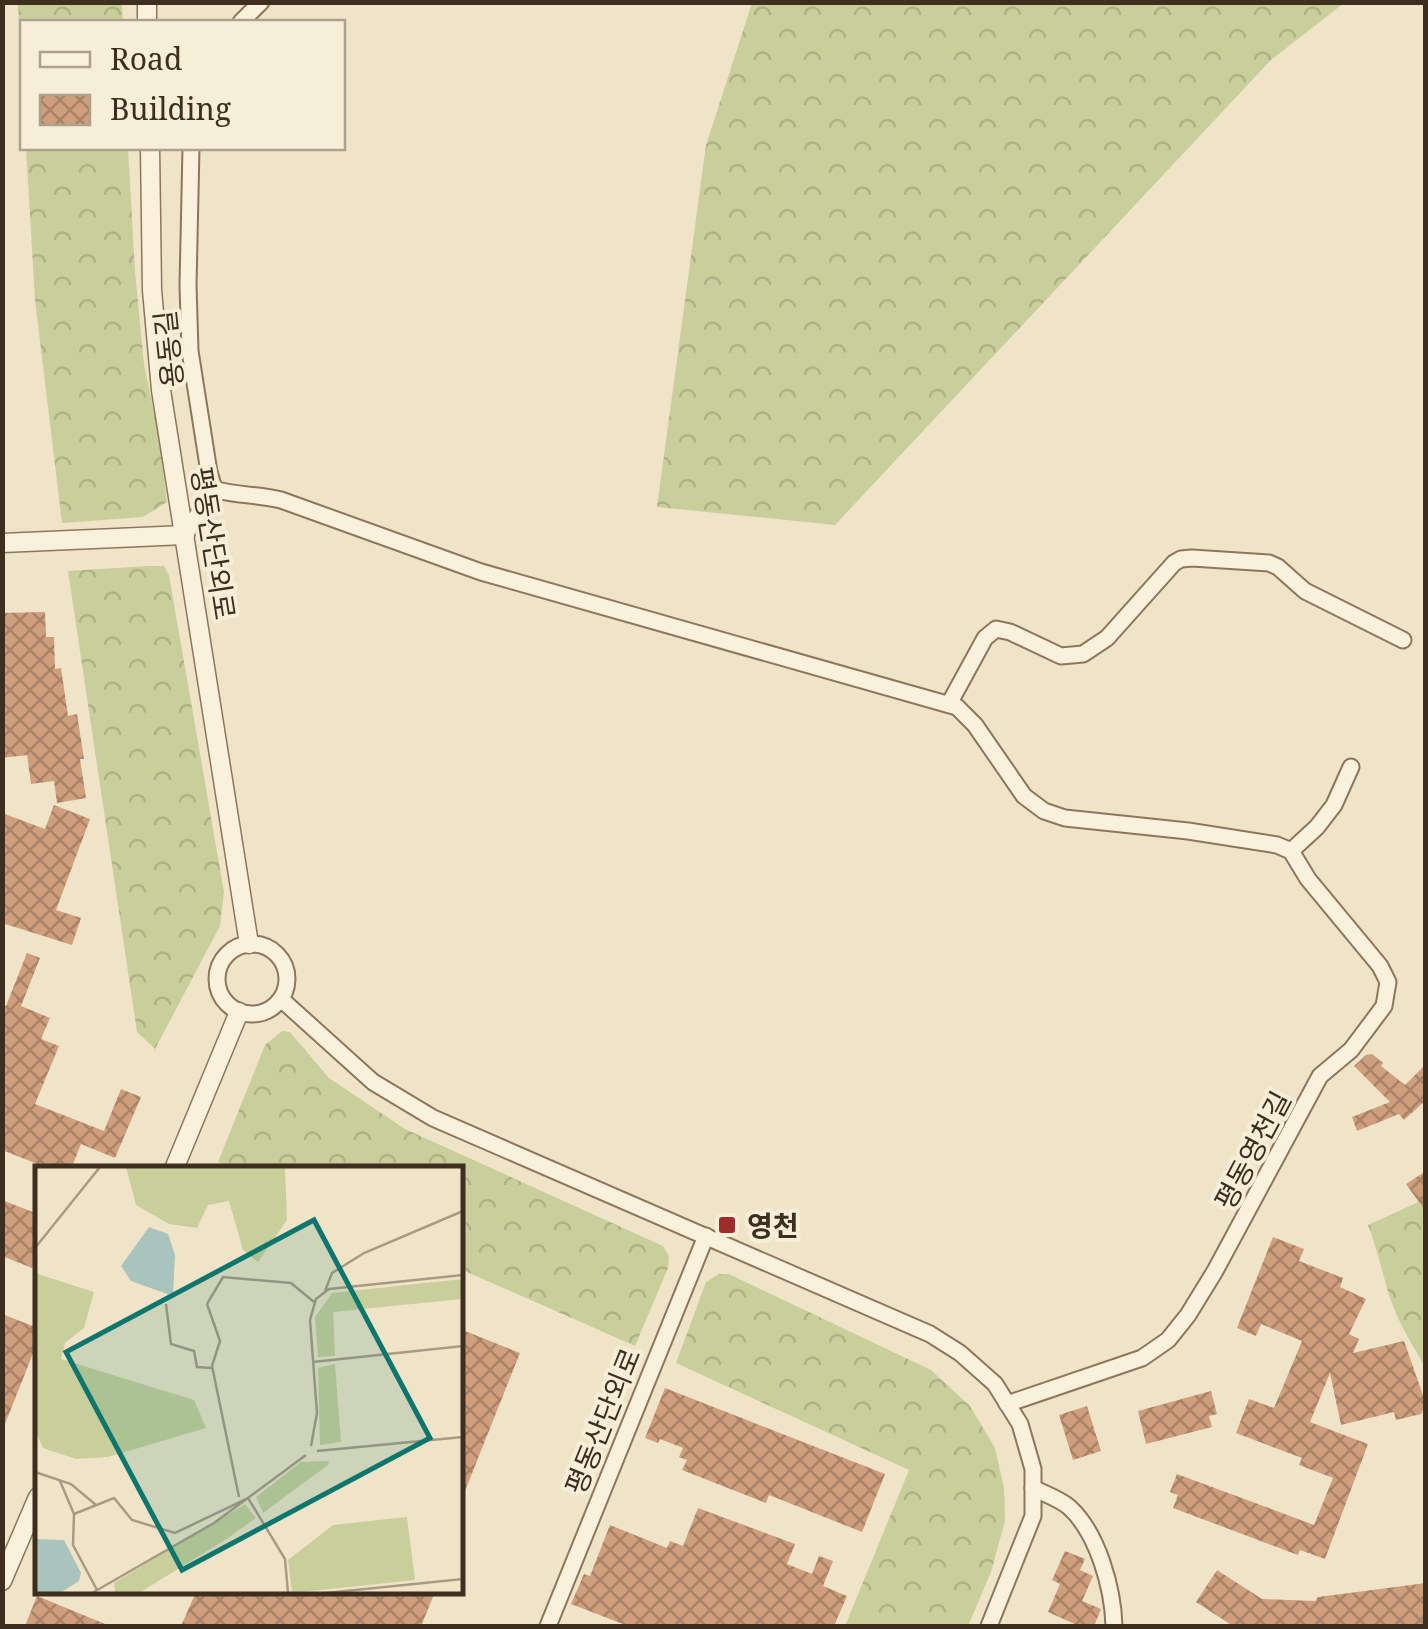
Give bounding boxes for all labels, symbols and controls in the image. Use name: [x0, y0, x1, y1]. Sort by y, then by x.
legend: [20, 20, 345, 150]
text: Road: [110, 38, 182, 79]
text: Building: [110, 88, 231, 129]
street label: 용동길: [145, 309, 191, 389]
street label: 평동산단외로: [183, 464, 245, 622]
street label: 평동영천길: [1205, 1084, 1299, 1216]
inset map: [35, 1166, 462, 1594]
place label: 영천: [747, 1206, 799, 1244]
marker: 영천: [716, 1214, 738, 1236]
street label: 평동산단외로: [555, 1342, 649, 1500]

